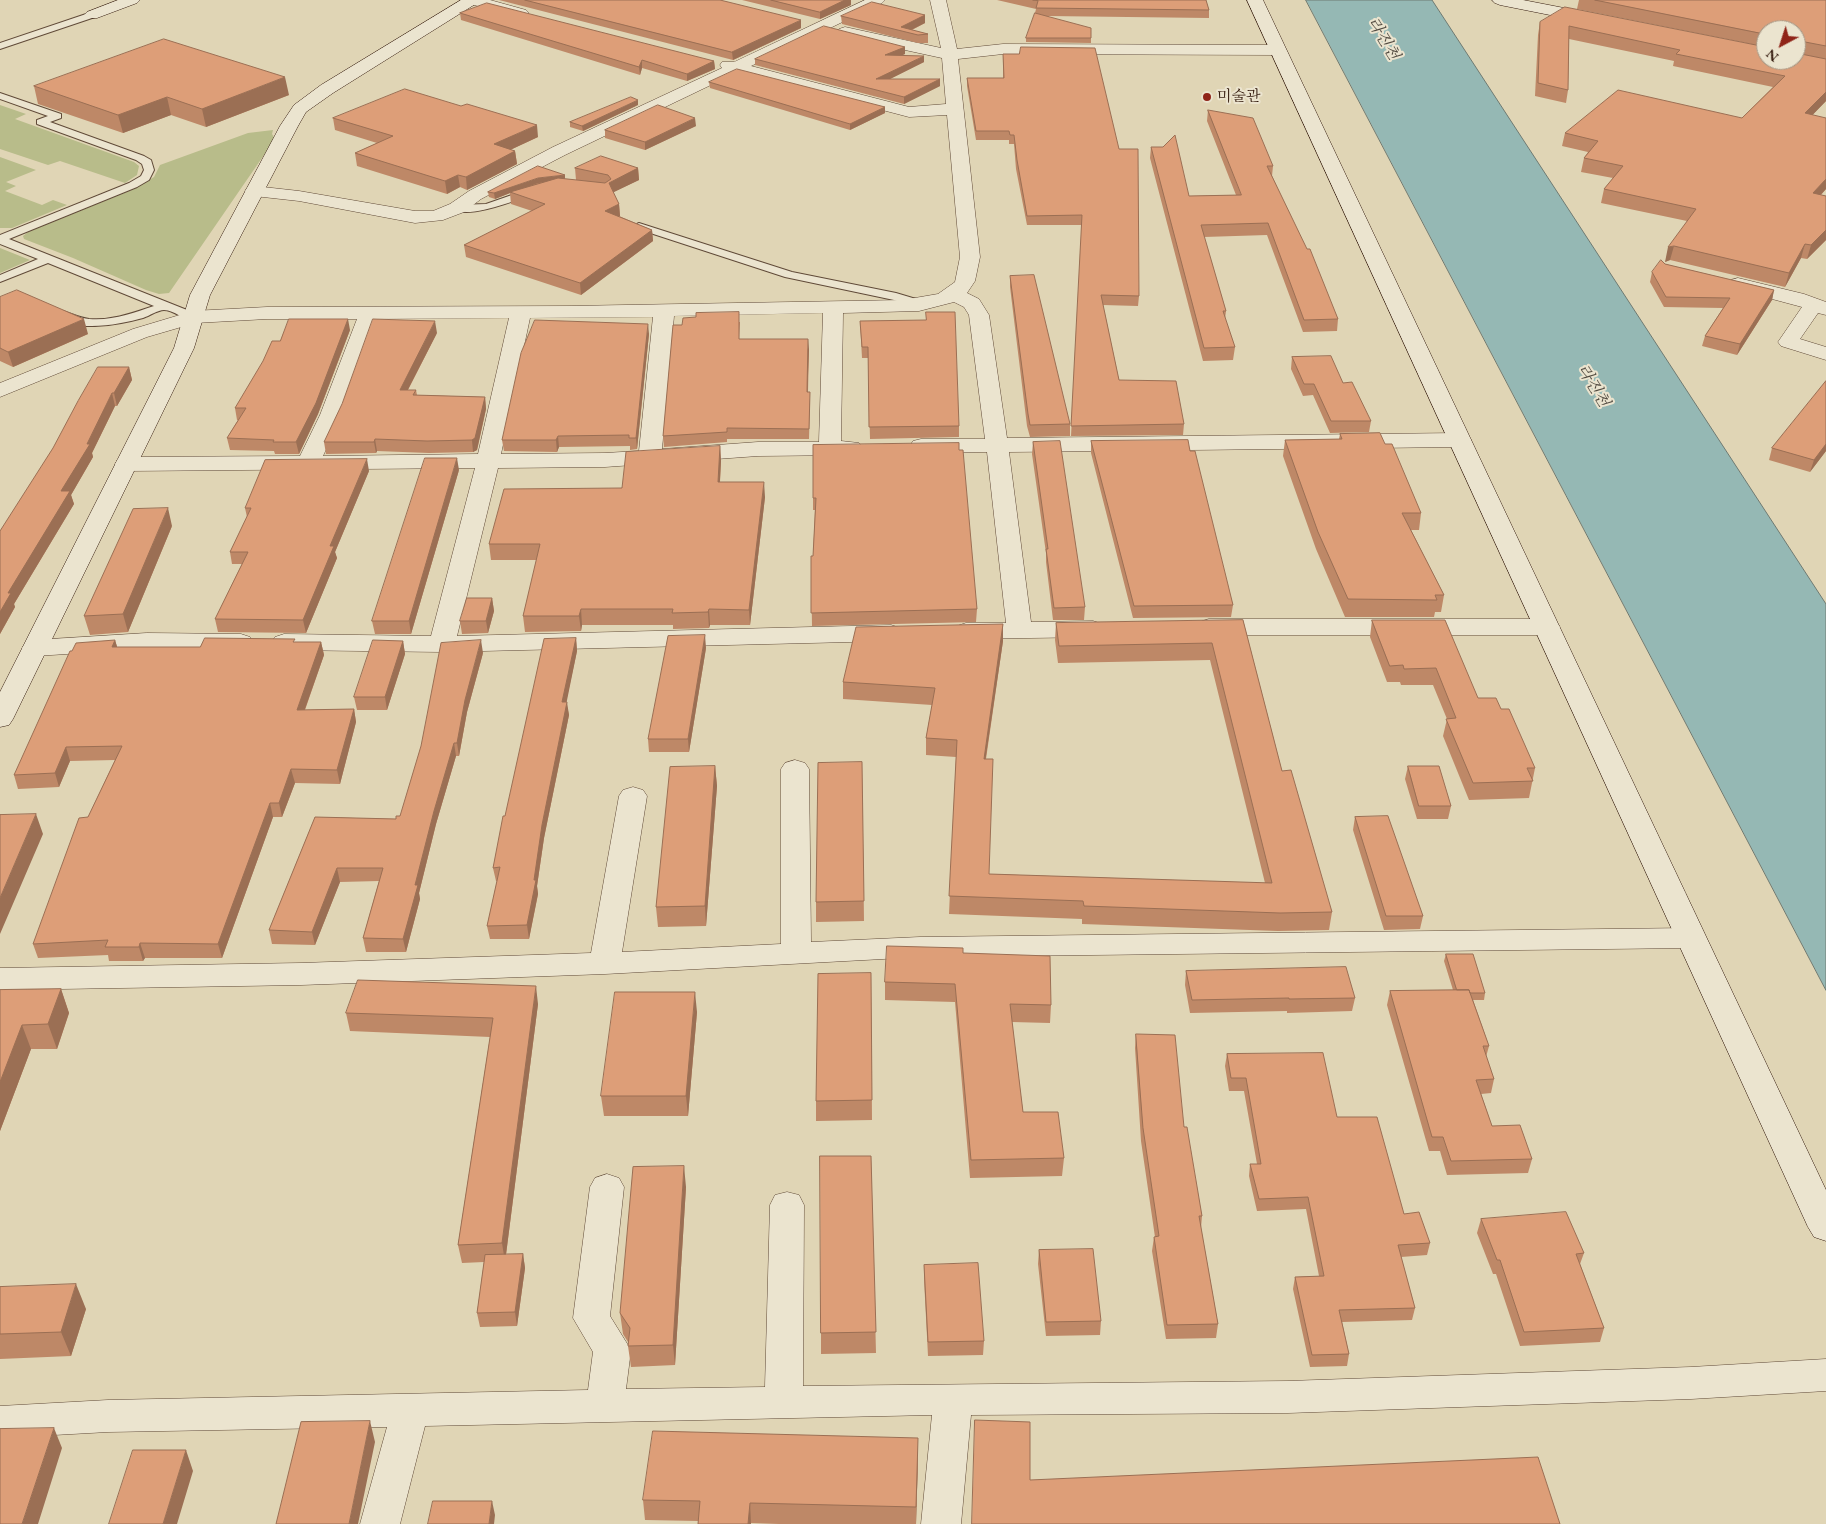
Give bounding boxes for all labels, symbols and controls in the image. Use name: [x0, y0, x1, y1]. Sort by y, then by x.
water label: 라진천: [1363, 14, 1403, 64]
north arrow: [1756, 20, 1806, 70]
text: N: [1762, 45, 1782, 66]
place label: 미술관: [1217, 88, 1260, 106]
marker: 미술관: [1201, 91, 1213, 103]
water label: 라진천: [1573, 361, 1613, 411]

